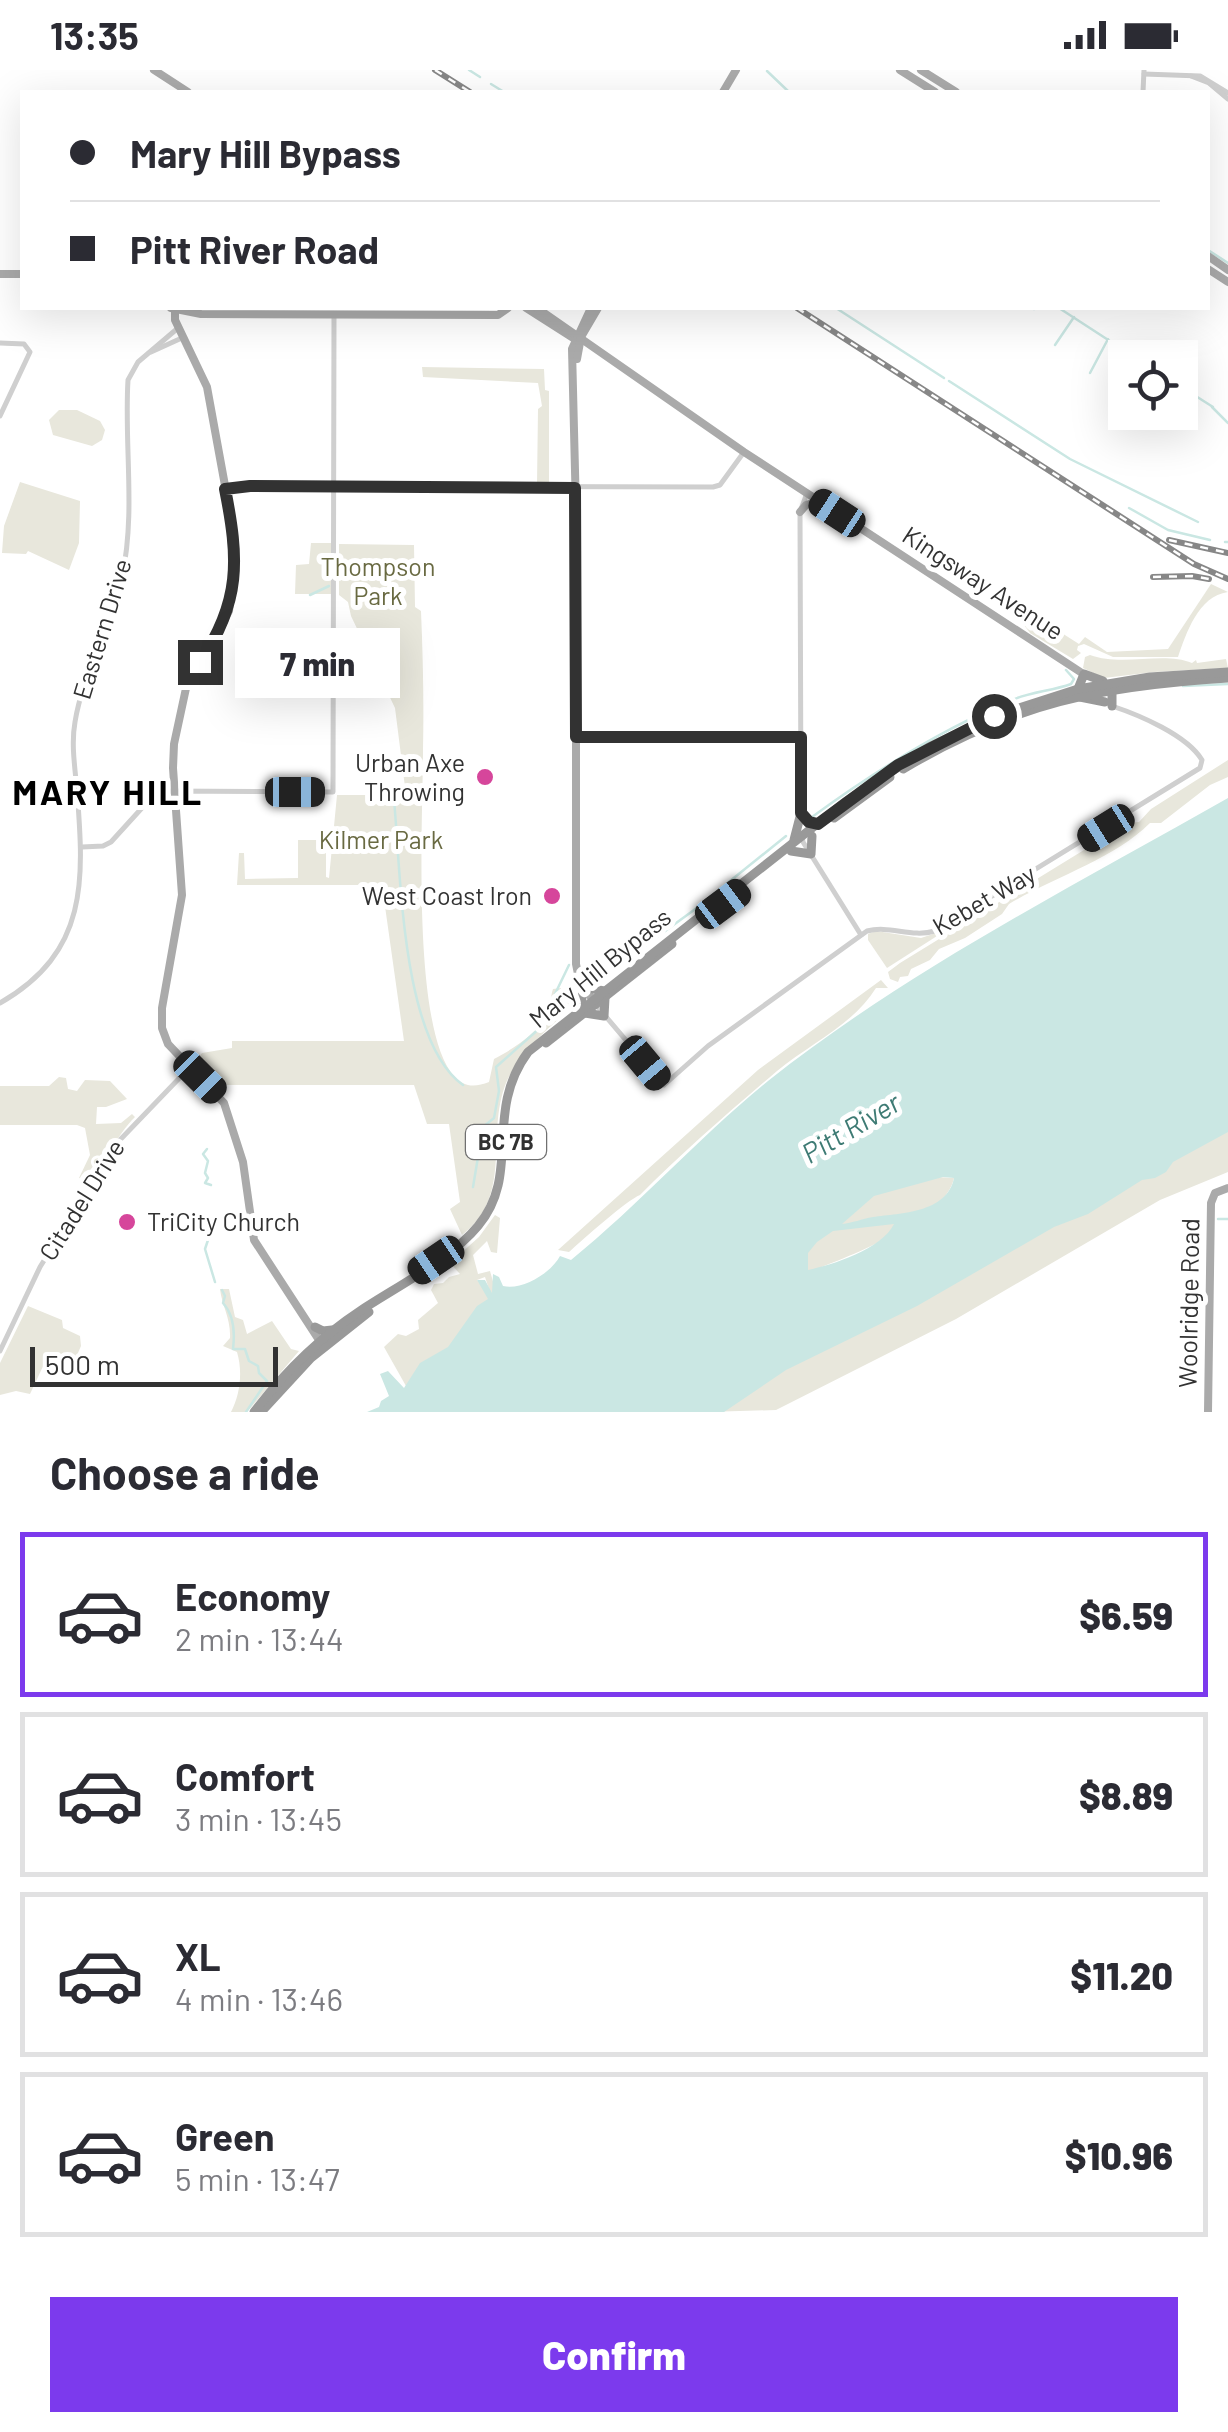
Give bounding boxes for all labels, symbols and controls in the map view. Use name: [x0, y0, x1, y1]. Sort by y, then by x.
text: 13:35: [50, 12, 139, 58]
text: Mary Hill Bypass: [130, 130, 401, 176]
text: Pitt River Road: [130, 226, 379, 272]
map controls: [1108, 340, 1198, 430]
button: locate: [1108, 340, 1198, 430]
car: [804, 484, 870, 542]
street label: Kingsway Avenue: [897, 519, 1070, 645]
park label: Thompson Park: [321, 551, 435, 610]
street label: Eastern Drive: [65, 555, 137, 703]
callout: 7 min: [235, 627, 400, 697]
route end: [178, 640, 223, 685]
text: 7 min: [280, 644, 355, 682]
route start: [972, 694, 1017, 739]
place label: Urban Axe Throwing: [355, 747, 465, 806]
marker: Urban Axe Throwing: [474, 766, 496, 788]
district label: MARY HILL: [12, 770, 204, 812]
car: [265, 777, 325, 807]
car: [1073, 799, 1139, 857]
park label: Kilmer Park: [319, 824, 443, 854]
street label: Kebet Way: [927, 858, 1040, 941]
car: [690, 874, 756, 934]
place label: West Coast Iron: [362, 880, 532, 910]
marker: West Coast Iron: [541, 885, 563, 907]
street label: Mary Hill Bypass: [523, 901, 676, 1033]
car: [614, 1030, 676, 1096]
car: [168, 1045, 232, 1109]
water label: Pitt River: [795, 1084, 907, 1170]
road number: BC 7B: [466, 1125, 546, 1159]
street label: Citadel Drive: [32, 1133, 130, 1265]
place label: TriCity Church: [147, 1206, 300, 1236]
marker: TriCity Church: [116, 1211, 138, 1233]
street label: Woolridge Road: [1172, 1218, 1204, 1388]
car: [403, 1231, 469, 1289]
scale bar: [30, 1342, 278, 1386]
text: 500 m: [45, 1347, 120, 1381]
text: Choose a ride: [50, 1445, 320, 1499]
icon: car: [55, 1570, 145, 1660]
text: Economy: [175, 1573, 330, 1619]
text: $6.59: [1079, 1592, 1173, 1638]
text: 2 min · 13:44: [175, 1619, 344, 1657]
icon: car: [55, 1750, 145, 1840]
text: Comfort: [175, 1753, 315, 1799]
text: $8.89: [1079, 1772, 1173, 1818]
text: 3 min · 13:45: [175, 1799, 342, 1837]
icon: car: [55, 1930, 145, 2020]
text: XL: [175, 1933, 221, 1979]
text: $11.20: [1070, 1952, 1173, 1998]
text: 4 min · 13:46: [175, 1979, 343, 2017]
icon: car: [55, 2110, 145, 2200]
text: Green: [175, 2113, 275, 2159]
text: $10.96: [1065, 2132, 1173, 2178]
text: 5 min · 13:47: [175, 2159, 340, 2197]
button: Confirm: [50, 2297, 1178, 2412]

